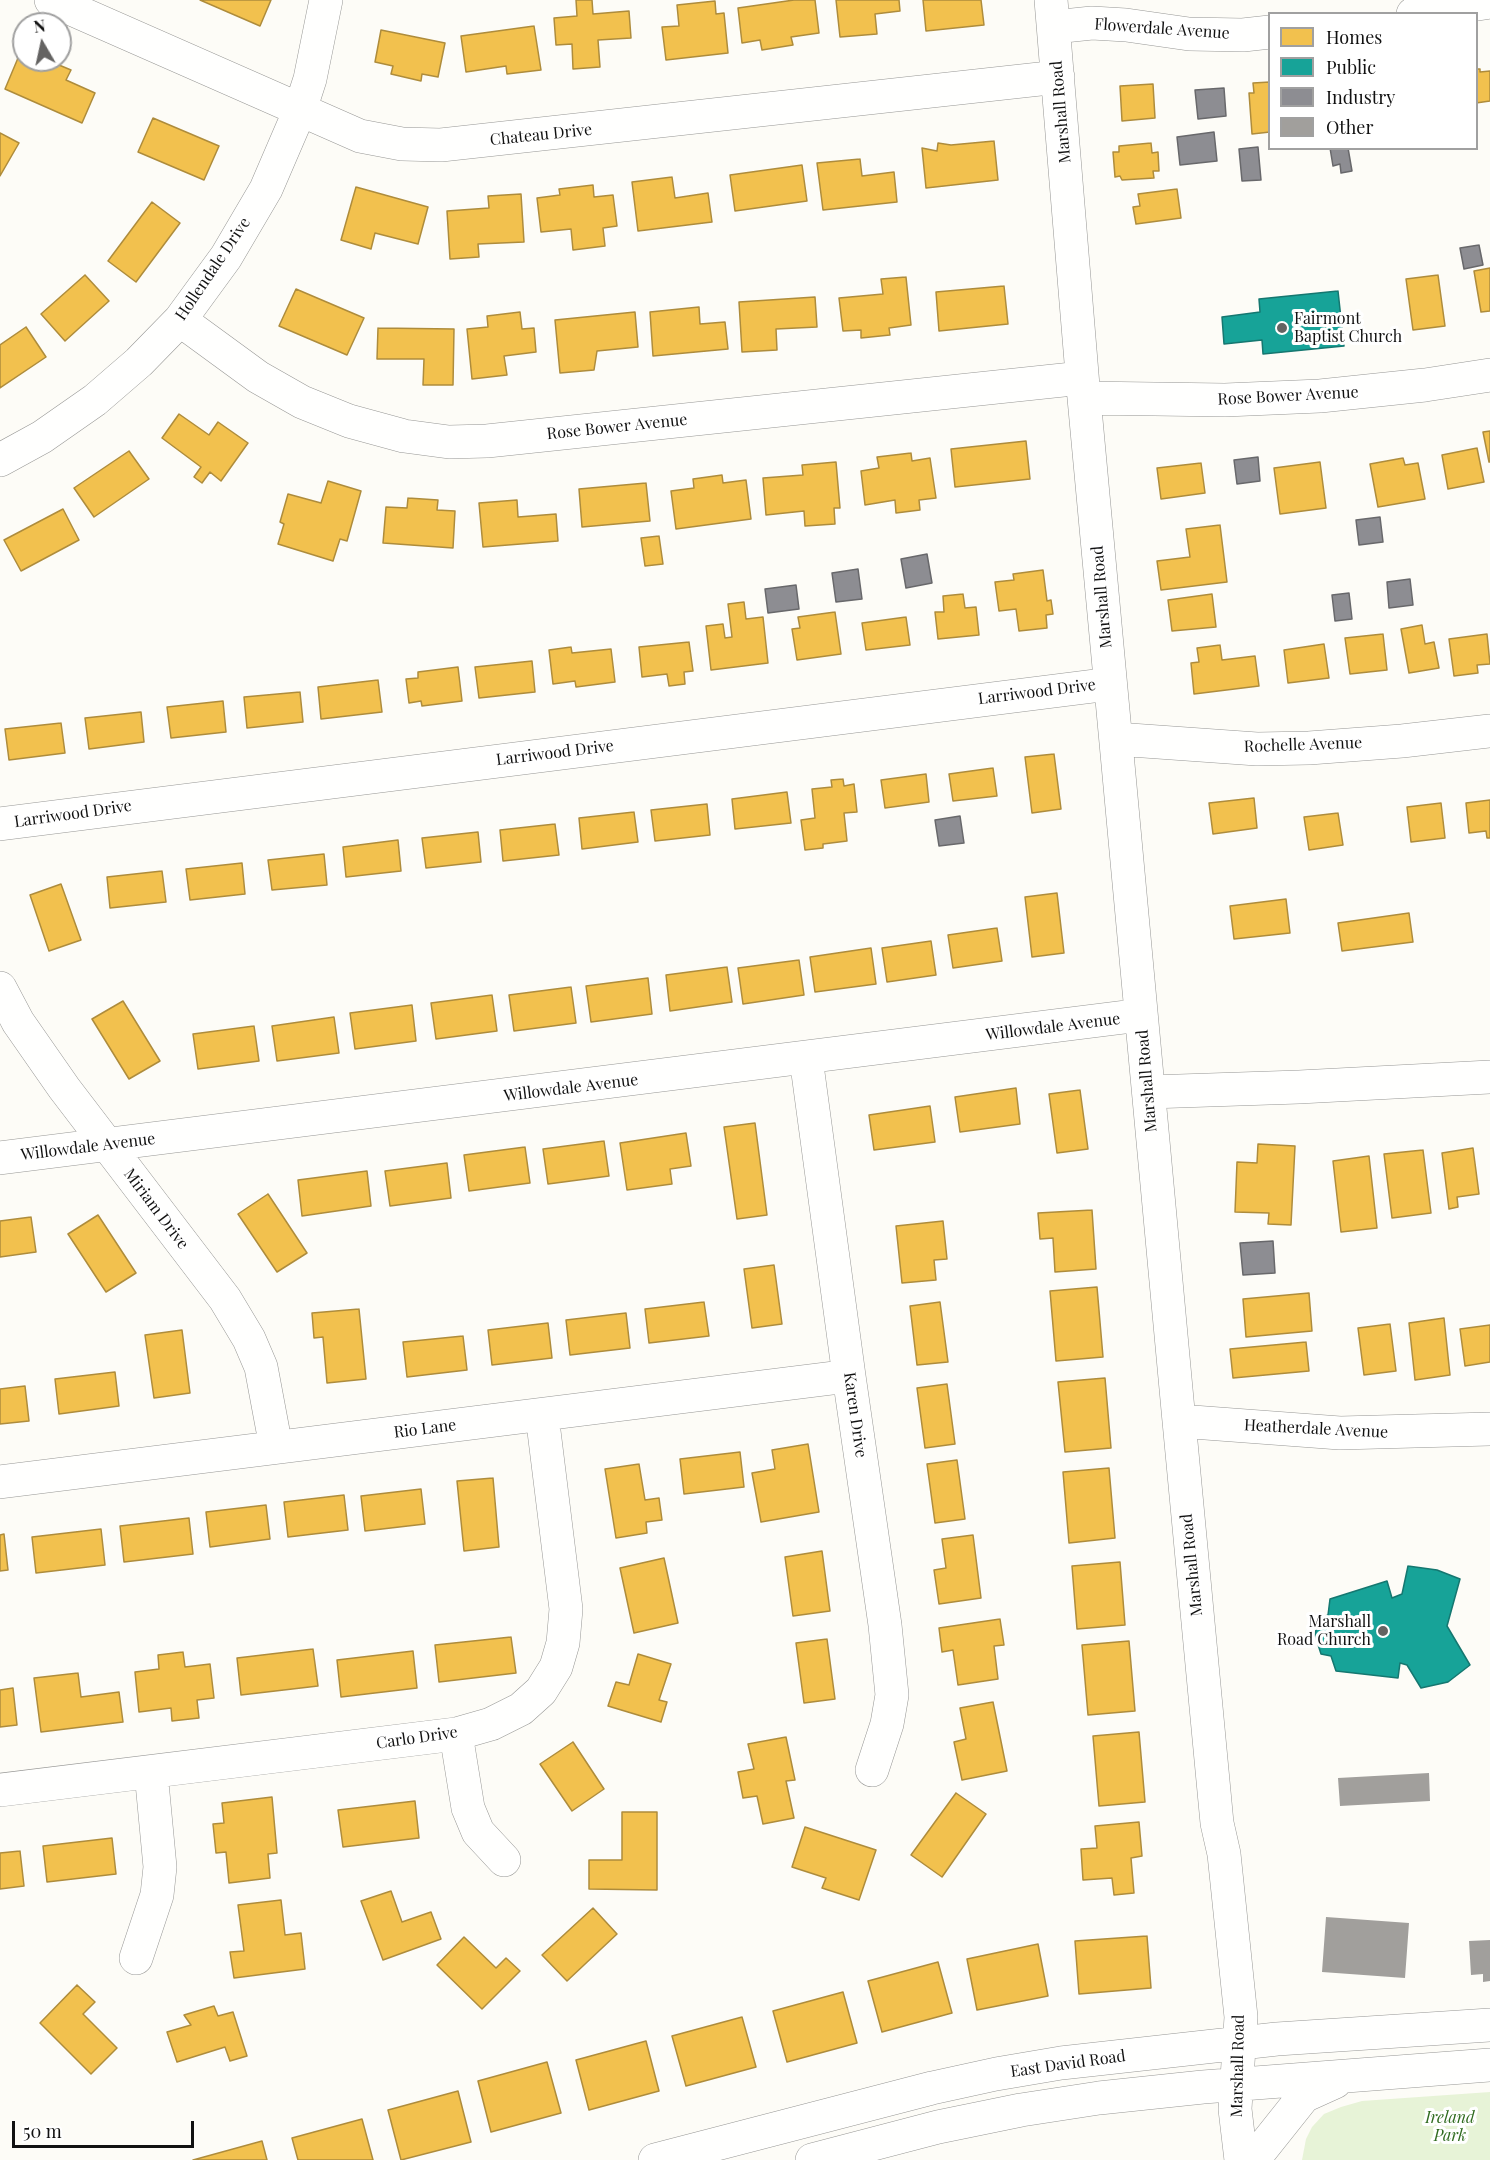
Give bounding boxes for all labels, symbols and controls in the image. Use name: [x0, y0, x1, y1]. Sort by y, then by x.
north arrow: [12, 12, 72, 72]
legend: [1268, 12, 1478, 150]
text: N: [32, 14, 47, 37]
street label: Flowerdale Avenue: [1094, 15, 1230, 43]
text: Homes: [1326, 25, 1382, 49]
text: Public: [1326, 55, 1376, 79]
street label: Marshall Road: [1047, 60, 1075, 164]
text: Industry: [1326, 85, 1395, 109]
text: Other: [1326, 115, 1373, 139]
street label: Chateau Drive: [489, 120, 593, 150]
street label: Hollendale Drive: [171, 214, 255, 324]
place label: Fairmont Baptist Church: [1294, 309, 1402, 347]
marker: Fairmont Baptist Church: [1275, 321, 1289, 335]
street label: Rose Bower Avenue: [1217, 383, 1359, 409]
street label: Rose Bower Avenue: [546, 410, 688, 444]
street label: Marshall Road: [1088, 545, 1116, 649]
street label: Larriwood Drive: [977, 675, 1097, 709]
street label: Rochelle Avenue: [1244, 733, 1362, 757]
street label: Larriwood Drive: [495, 736, 615, 770]
street label: Larriwood Drive: [13, 796, 133, 832]
street label: Willowdale Avenue: [985, 1009, 1121, 1045]
street label: Marshall Road: [1133, 1029, 1161, 1133]
street label: Willowdale Avenue: [503, 1070, 639, 1106]
street label: Willowdale Avenue: [20, 1129, 156, 1165]
street label: Miriam Drive: [120, 1165, 192, 1253]
street label: Karen Drive: [840, 1371, 870, 1459]
street label: Rio Lane: [393, 1416, 457, 1442]
street label: Heatherdale Avenue: [1243, 1416, 1389, 1442]
street label: Marshall Road: [1177, 1513, 1207, 1617]
place label: Marshall Road Church: [1277, 1612, 1371, 1650]
marker: Marshall Road Church: [1376, 1624, 1390, 1638]
street label: Carlo Drive: [375, 1723, 459, 1753]
street label: Marshall Road: [1228, 2014, 1248, 2118]
street label: East David Road: [1009, 2046, 1127, 2082]
park label: Ireland Park: [1425, 2108, 1475, 2146]
scale bar: [15, 2109, 196, 2147]
text: 50 m: [23, 2119, 62, 2143]

